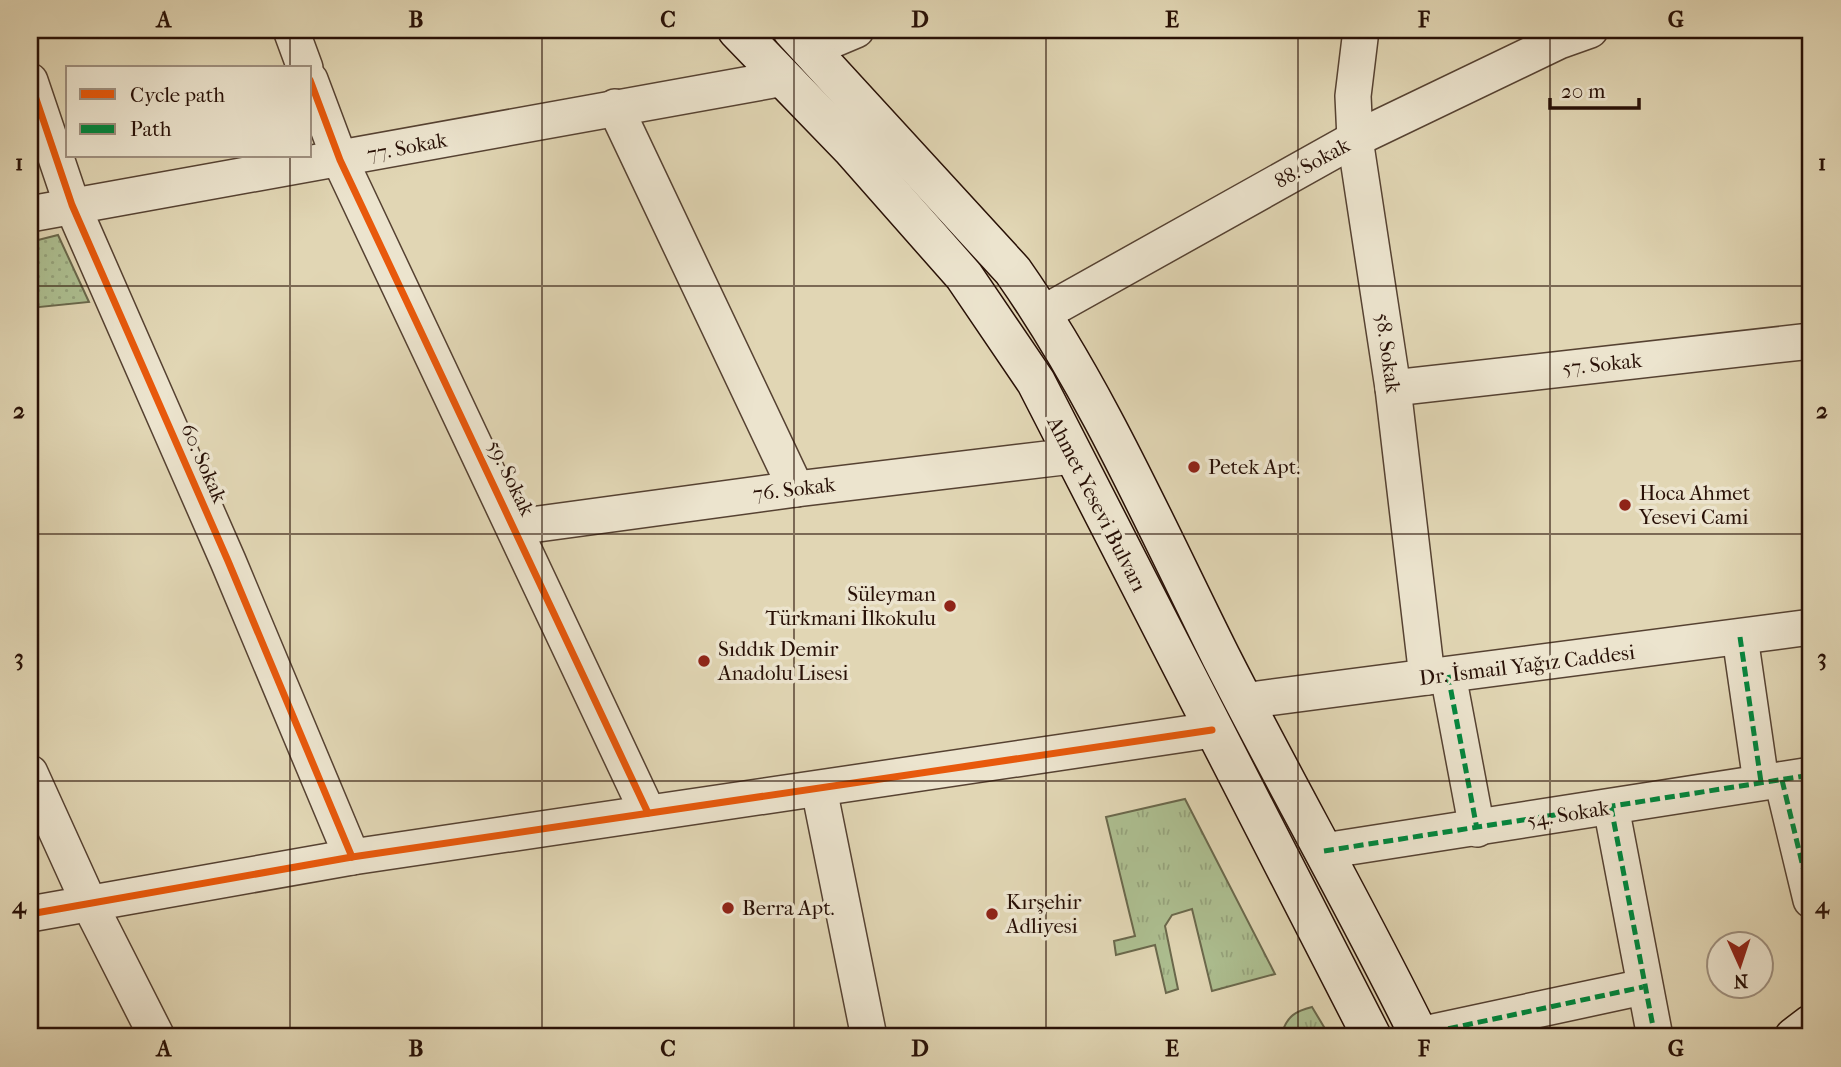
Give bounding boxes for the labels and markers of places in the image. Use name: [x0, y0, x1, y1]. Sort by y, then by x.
place label: Petek Apt.: [1208, 455, 1300, 479]
marker: Petek Apt.: [1186, 459, 1202, 475]
place label: Hoca Ahmet Yesevi Cami: [1638, 481, 1751, 529]
marker: Hoca Ahmet Yesevi Cami: [1617, 497, 1633, 513]
place label: Süleyman Türkmani İlkokulu: [766, 582, 936, 630]
marker: Süleyman Türkmani İlkokulu: [942, 598, 958, 614]
place label: Sıddık Demir Anadolu Lisesi: [717, 637, 848, 685]
marker: Sıddık Demir Anadolu Lisesi: [696, 653, 712, 669]
place label: Kırşehir Adliyesi: [1005, 890, 1081, 938]
place label: Berra Apt.: [742, 896, 835, 920]
marker: Berra Apt.: [720, 900, 736, 916]
marker: Kırşehir Adliyesi: [984, 906, 1000, 922]

